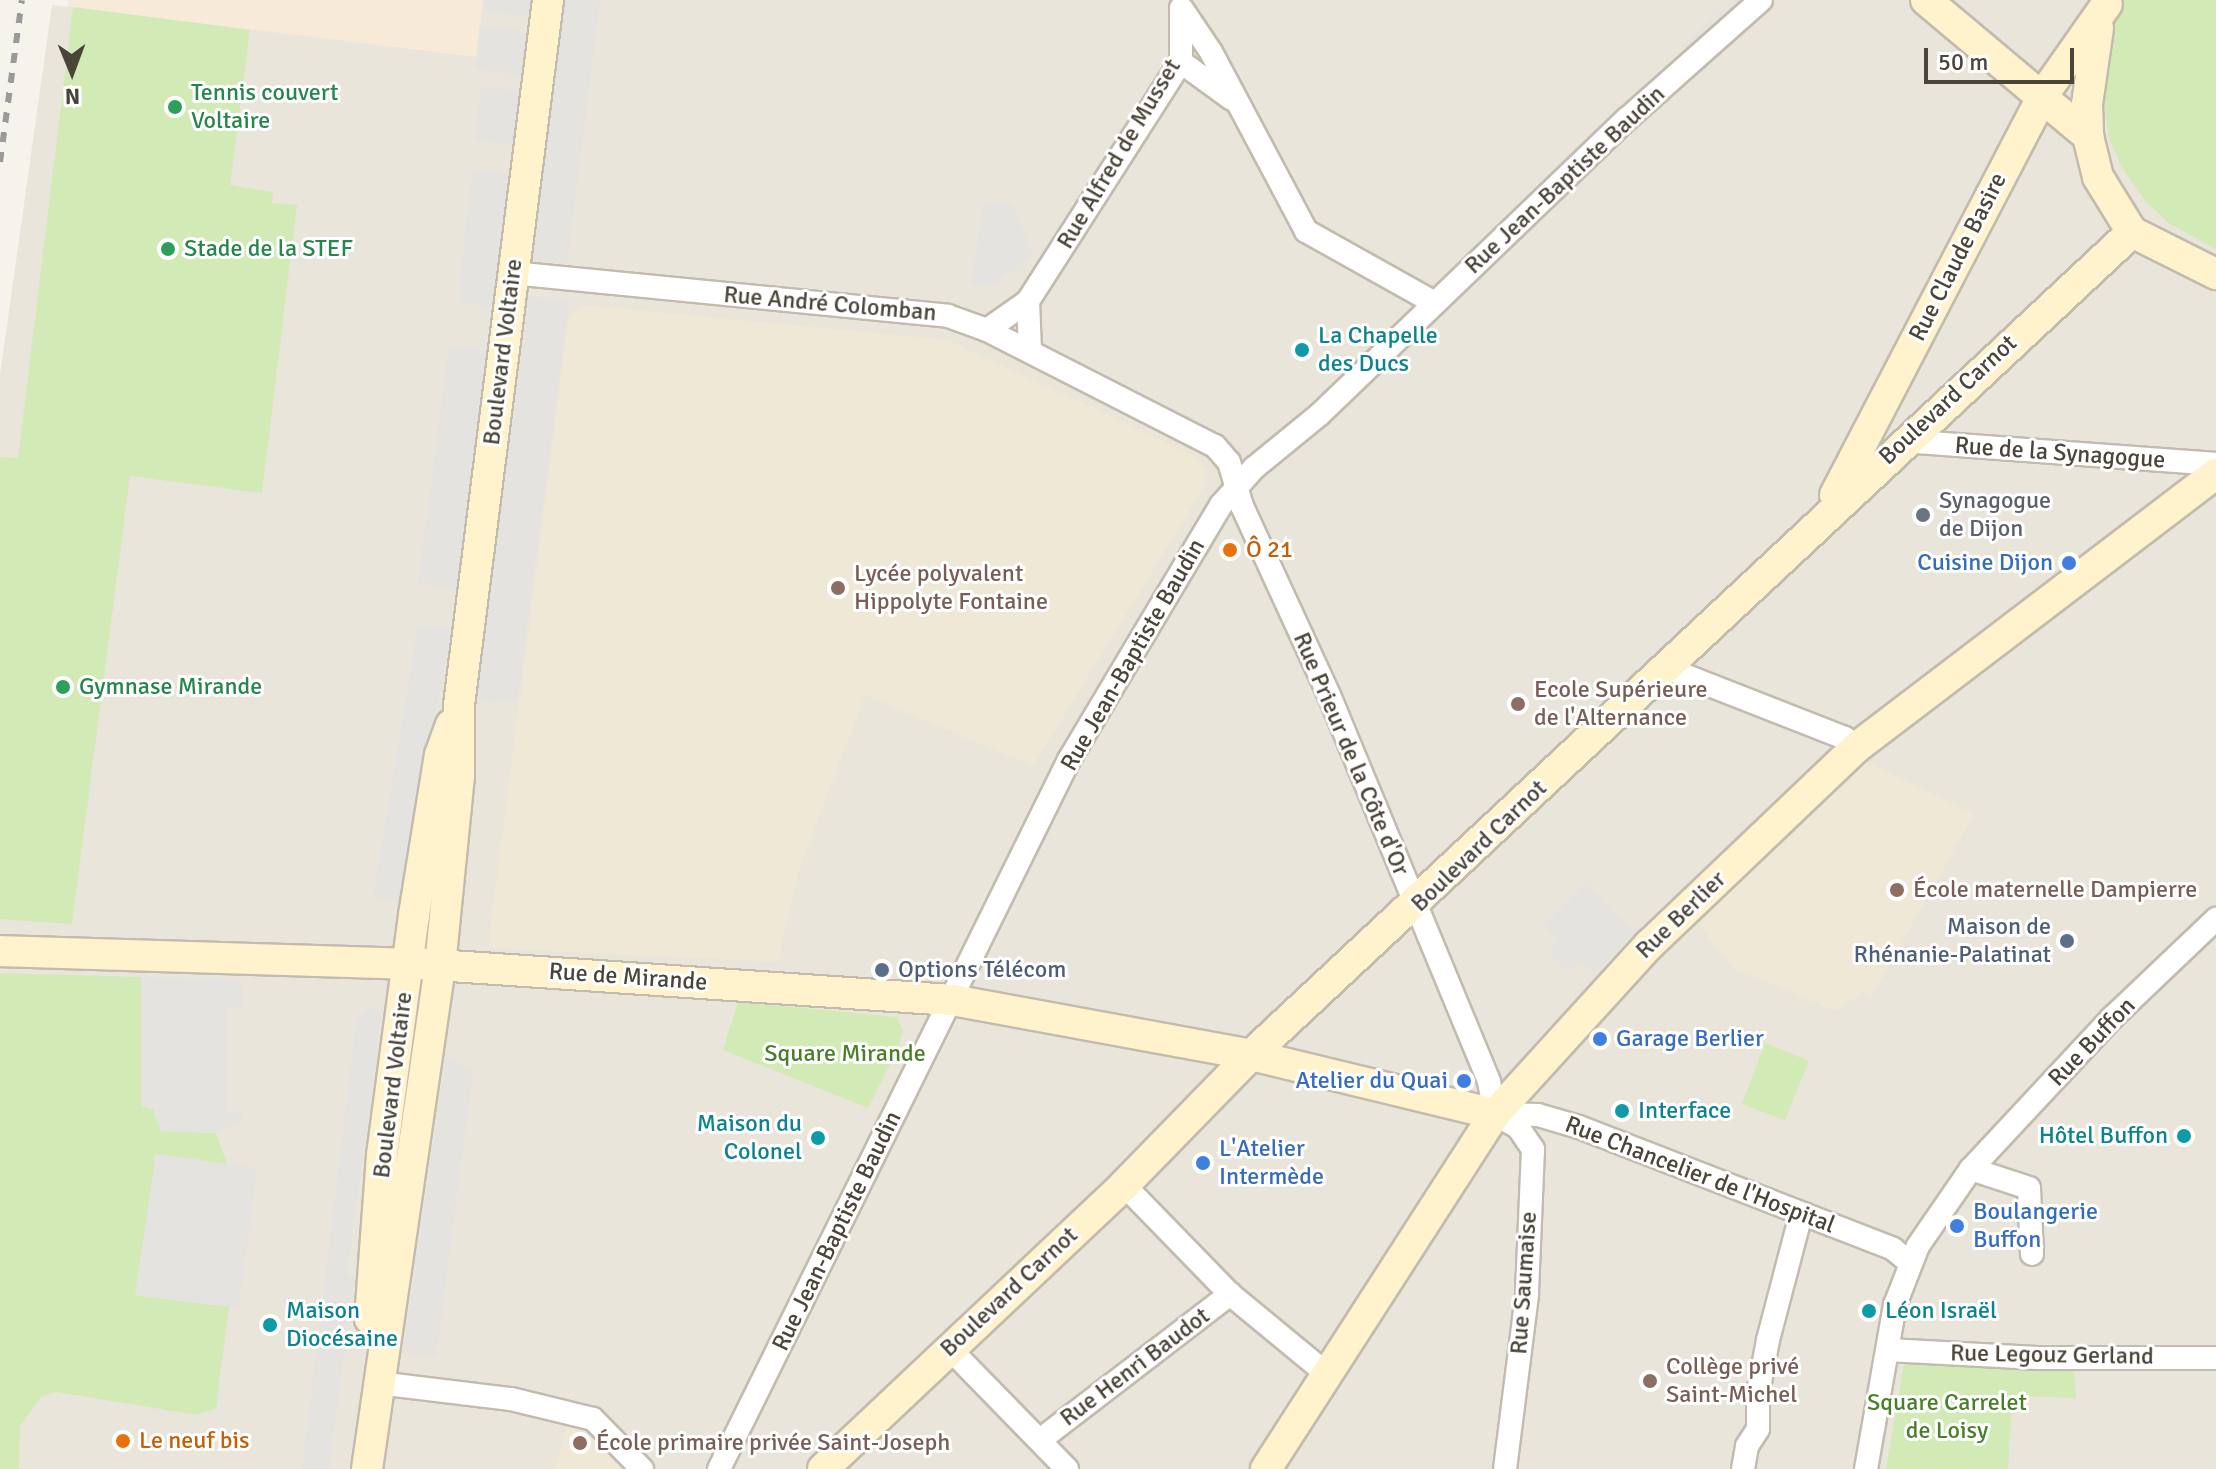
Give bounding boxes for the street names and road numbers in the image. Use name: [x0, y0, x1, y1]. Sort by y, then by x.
street label: Rue Alfred de Musset: [1051, 54, 1187, 254]
street label: Rue Jean-Baptiste Baudin: [1459, 80, 1671, 280]
street label: Rue Claude Basire: [1903, 168, 2013, 346]
street label: Boulevard Voltaire: [477, 257, 529, 447]
street label: Rue André Colomban: [722, 280, 938, 328]
street label: Boulevard Carnot: [1873, 329, 2023, 471]
street label: Rue de la Synagogue: [1954, 431, 2166, 475]
street label: Rue Jean-Baptiste Baudin: [1055, 534, 1211, 776]
street label: Rue Prieur de la Côte d'Or: [1287, 628, 1415, 880]
street label: Boulevard Carnot: [1405, 774, 1553, 918]
street label: Rue Berlier: [1630, 865, 1732, 965]
street label: Rue de Mirande: [548, 957, 708, 997]
street label: Boulevard Voltaire: [367, 990, 419, 1180]
street label: Rue Buffon: [2043, 991, 2141, 1093]
street label: Rue Jean-Baptiste Baudin: [766, 1106, 908, 1356]
street label: Rue Chancelier de l'Hospital: [1561, 1110, 1839, 1240]
street label: Rue Saumaise: [1505, 1211, 1543, 1355]
street label: Boulevard Carnot: [934, 1221, 1084, 1363]
street label: Rue Henri Baudot: [1055, 1301, 1215, 1433]
street label: Rue Legouz Gerland: [1950, 1339, 2154, 1371]

